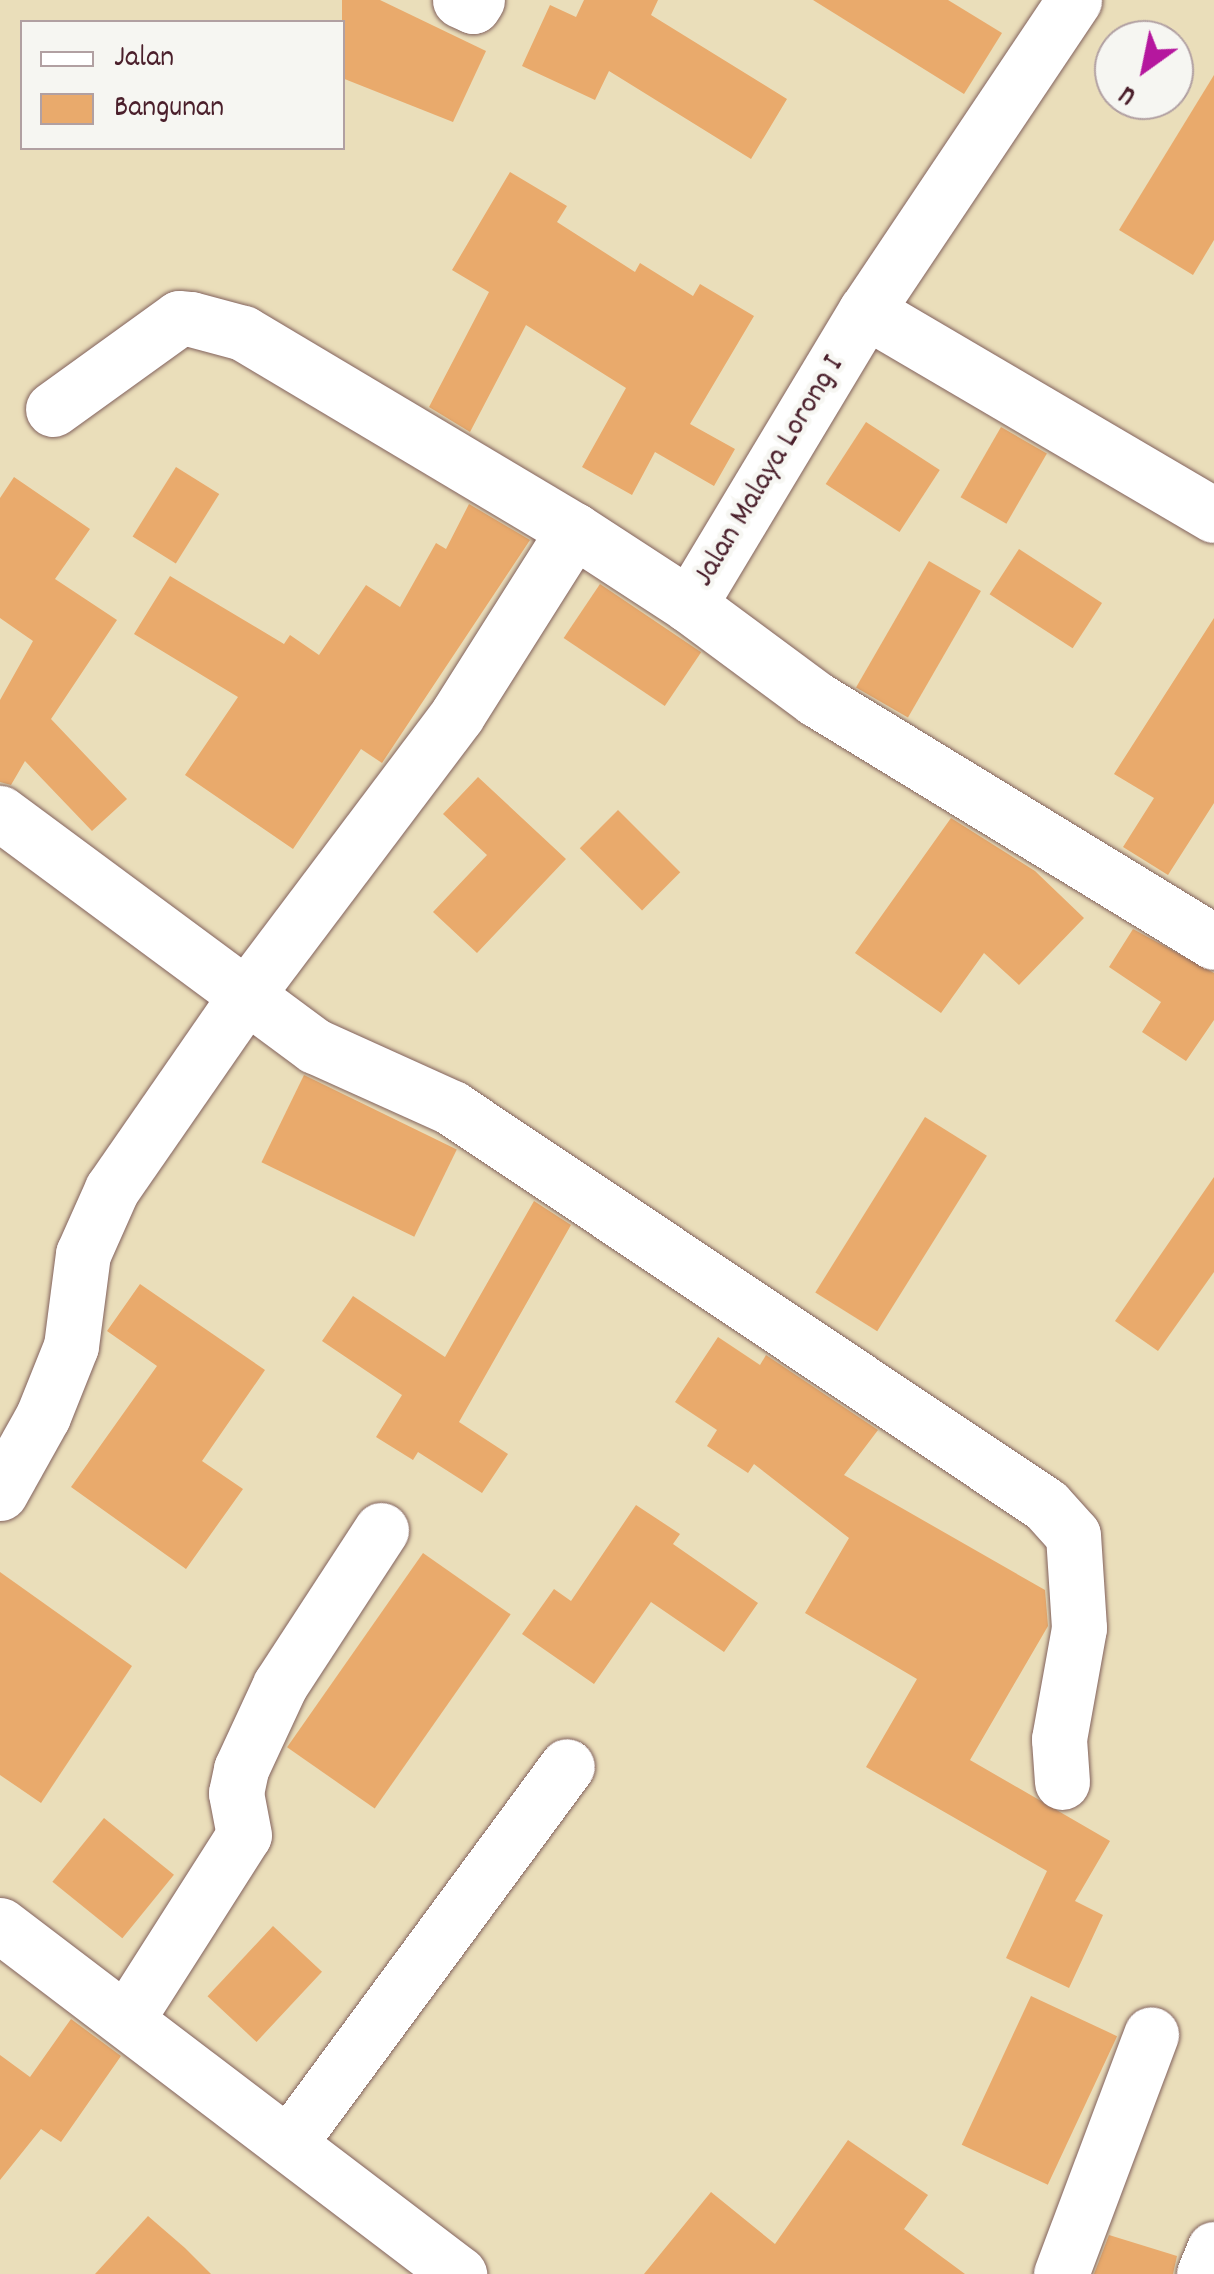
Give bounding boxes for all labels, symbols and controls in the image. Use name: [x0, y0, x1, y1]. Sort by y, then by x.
legend: [20, 20, 345, 150]
north arrow: [1094, 20, 1194, 120]
text: Jalan: [114, 38, 174, 81]
text: U: [1112, 73, 1145, 114]
text: Bangunan: [114, 88, 224, 131]
street label: Jalan Malaya Lorong I: [686, 350, 854, 594]

